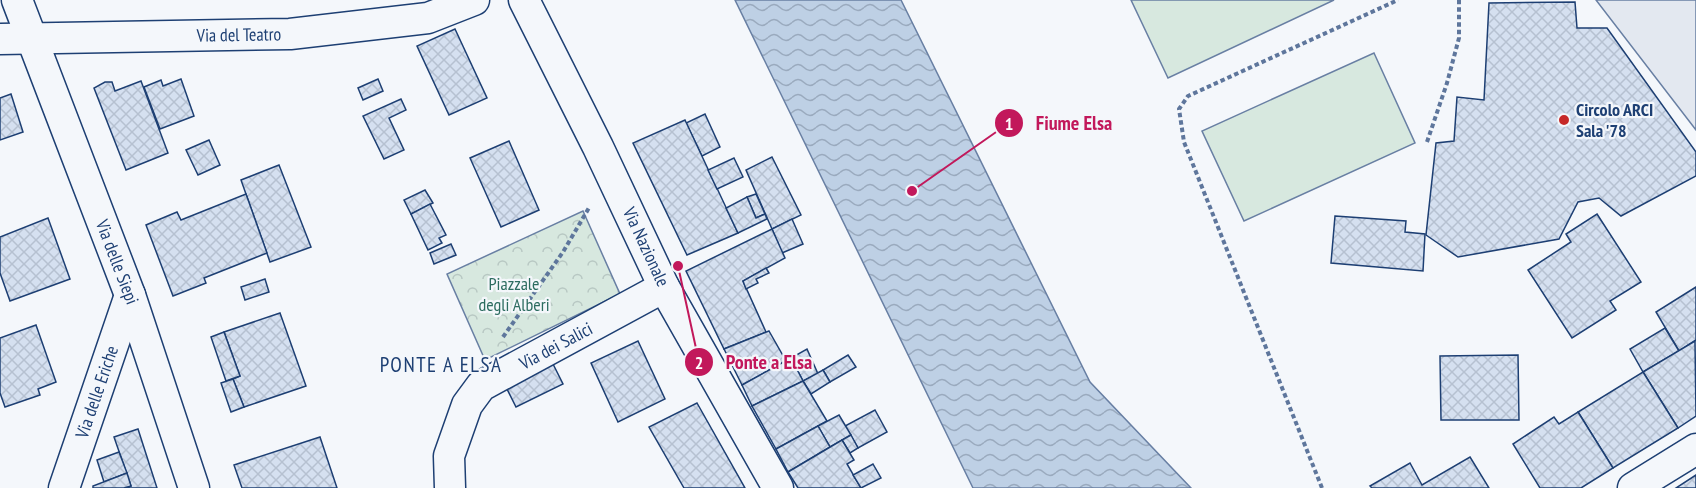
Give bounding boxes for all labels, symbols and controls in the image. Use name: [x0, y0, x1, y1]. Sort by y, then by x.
street label: Via del Teatro: [196, 22, 282, 47]
place label: Circolo ARCI Sala '78: [1576, 98, 1653, 142]
callout: Fiume Elsa: [994, 104, 1124, 142]
text: Fiume Elsa: [1036, 110, 1112, 136]
text: 1: [1005, 112, 1013, 135]
marker: Circolo ARCI Sala '78: [1557, 113, 1571, 127]
street label: Via Nazionale: [618, 202, 675, 290]
street label: Via delle Siepi: [90, 215, 144, 307]
park label: Piazzale degli Alberi: [478, 272, 550, 316]
street label: Via dei Salici: [514, 317, 596, 375]
street label: Via delle Eriche: [70, 342, 123, 442]
callout: Ponte a Elsa: [684, 343, 824, 381]
text: Ponte a Elsa: [726, 349, 812, 375]
district label: PONTE A ELSA: [380, 351, 502, 378]
text: 2: [695, 351, 703, 374]

